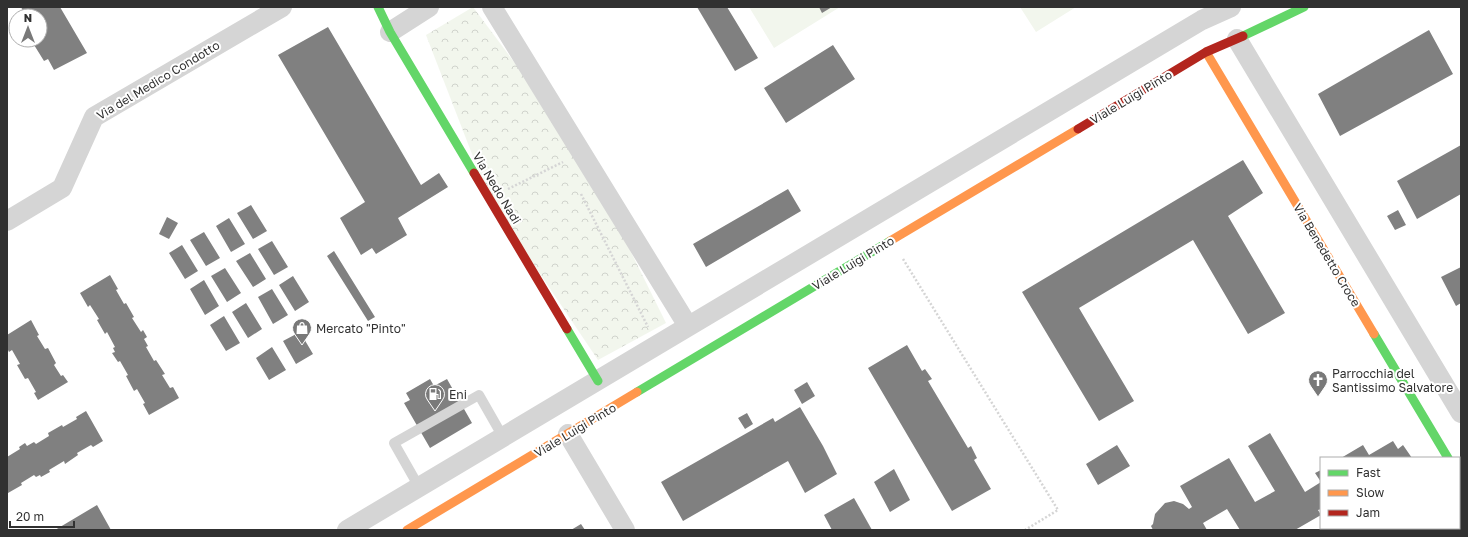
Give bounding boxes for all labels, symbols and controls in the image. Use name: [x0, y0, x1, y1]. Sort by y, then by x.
north arrow: [8, 8, 48, 48]
text: N: [24, 11, 32, 24]
street label: Via del Medico Condotto: [94, 37, 222, 123]
street label: Viale Luigi Pinto: [1087, 67, 1175, 127]
street label: Via Nedo Nadi: [470, 149, 524, 227]
street label: Via Benedetto Croce: [1290, 201, 1364, 309]
street label: Viale Luigi Pinto: [809, 233, 897, 293]
shop icon: Mercato "Pinto": [291, 317, 313, 345]
place label: Mercato "Pinto": [316, 321, 406, 336]
place label: Parrocchia del Santissimo Salvatore: [1332, 366, 1453, 395]
church icon: Parrocchia del Santissimo Salvatore: [1307, 369, 1329, 397]
fuel station icon: Eni: [424, 383, 446, 411]
place label: Eni: [449, 387, 467, 402]
street label: Viale Luigi Pinto: [531, 400, 619, 460]
legend: [1320, 457, 1460, 529]
text: Fast: [1356, 465, 1381, 480]
text: Slow: [1356, 485, 1384, 500]
scale bar: [10, 503, 74, 529]
text: Jam: [1356, 505, 1380, 520]
text: 20 m: [16, 509, 44, 524]

